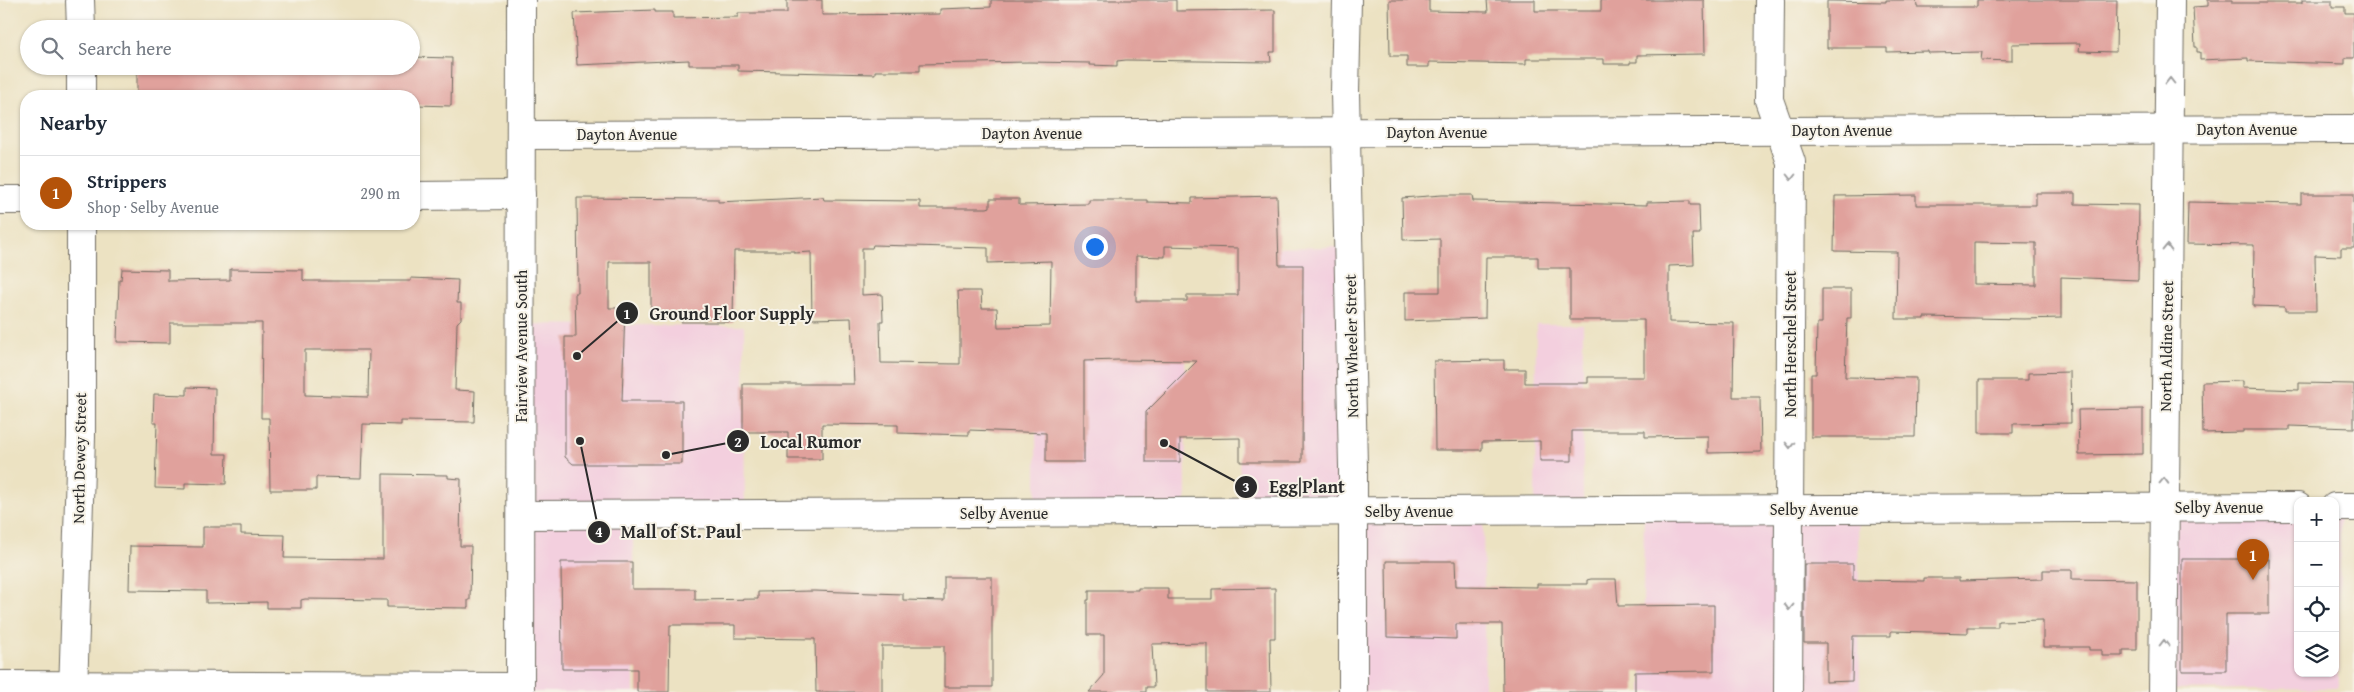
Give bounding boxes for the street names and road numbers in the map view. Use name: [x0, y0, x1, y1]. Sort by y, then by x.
street label: Dayton Avenue: [2197, 117, 2297, 141]
street label: Dayton Avenue: [1792, 118, 1892, 142]
street label: Dayton Avenue: [1387, 120, 1487, 144]
street label: Dayton Avenue: [982, 121, 1082, 145]
street label: Dayton Avenue: [577, 122, 677, 146]
street label: Fairview Avenue South: [509, 270, 533, 422]
street label: North Herschel Street: [1778, 271, 1802, 417]
street label: North Wheeler Street: [1338, 274, 1364, 418]
street label: North Aldine Street: [2153, 280, 2179, 412]
street label: North Dewey Street: [66, 392, 92, 524]
street label: Selby Avenue: [2175, 495, 2263, 519]
street label: Selby Avenue: [1770, 497, 1858, 521]
street label: Selby Avenue: [1365, 499, 1453, 523]
street label: Selby Avenue: [960, 501, 1048, 525]

